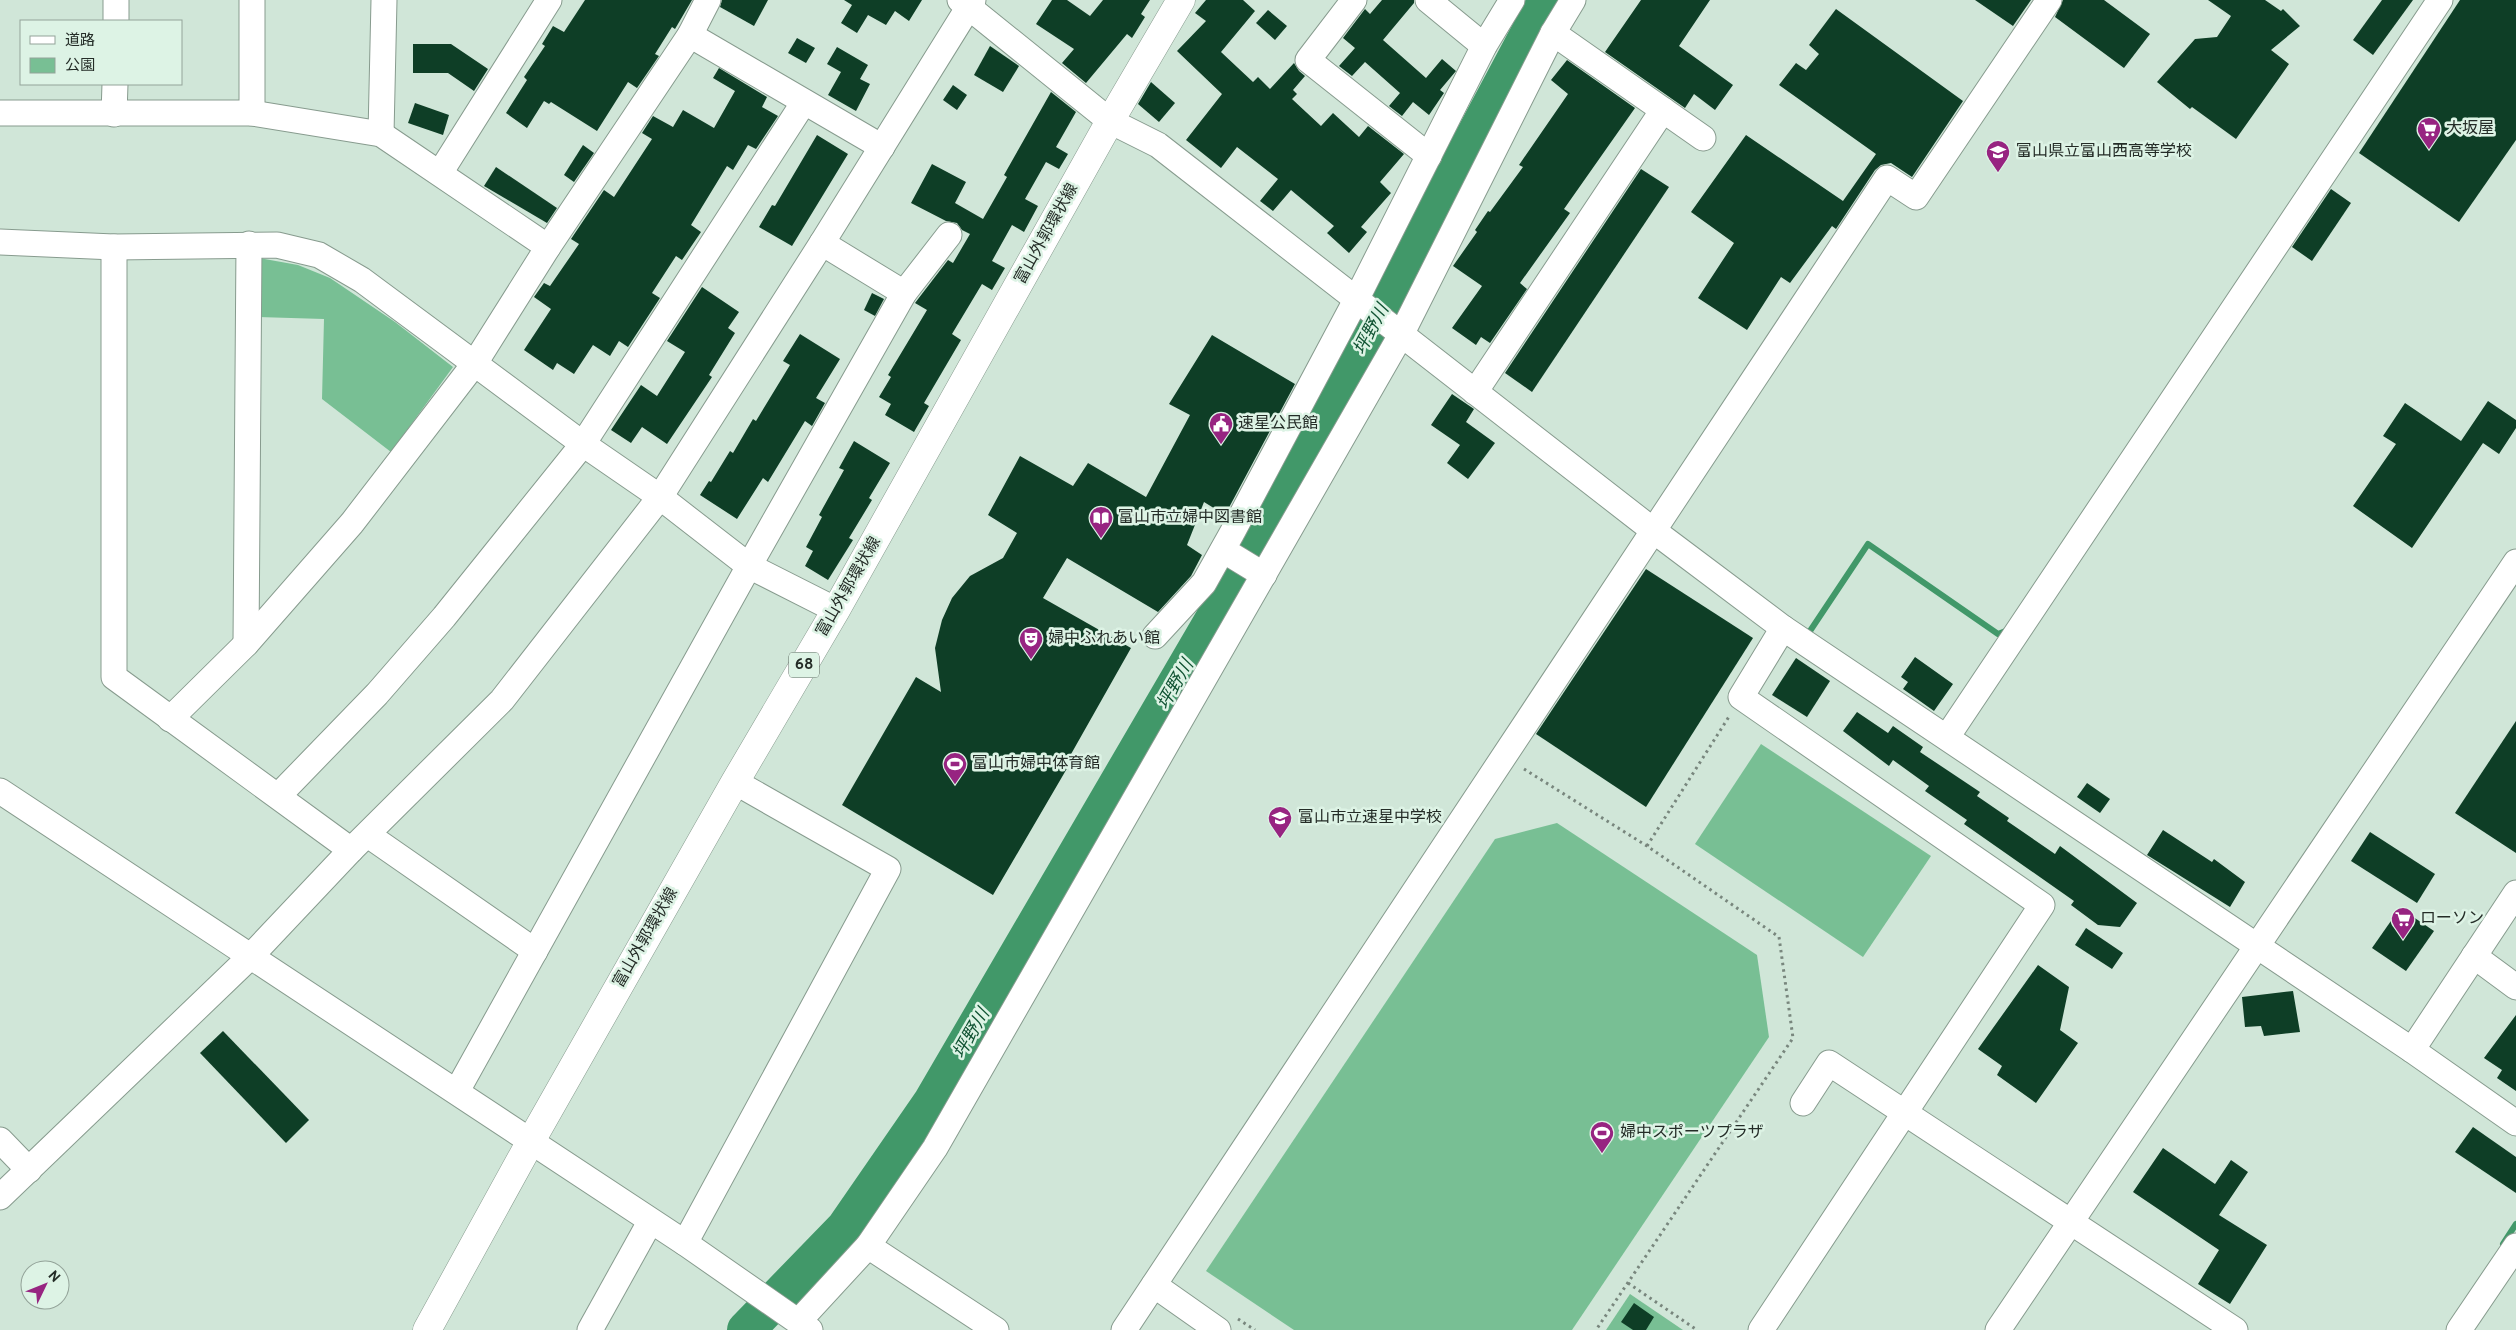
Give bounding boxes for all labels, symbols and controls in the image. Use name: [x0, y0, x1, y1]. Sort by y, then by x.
legend: [20, 20, 182, 85]
text: 道路: [65, 32, 95, 51]
text: 公園: [65, 57, 95, 76]
supermarket icon: 大坂屋: [2416, 116, 2442, 150]
place label: 大坂屋: [2446, 119, 2494, 139]
school or university icon: 富山県立富山西高等学校: [1985, 139, 2011, 173]
place label: 富山県立富山西高等学校: [2016, 142, 2192, 162]
street label: 富山外郭環状線: [1011, 180, 1083, 288]
water label: 坪野川: [1349, 299, 1396, 359]
public building icon: 速星公民館: [1208, 411, 1234, 445]
place label: 速星公民館: [1238, 414, 1318, 434]
library icon: 富山市立婦中図書館: [1088, 505, 1114, 539]
place label: 富山市立婦中図書館: [1118, 508, 1262, 528]
street label: 富山外郭環状線: [812, 533, 886, 641]
theatre icon: 婦中ふれあい館: [1018, 626, 1044, 660]
place label: 婦中ふれあい館: [1048, 629, 1160, 649]
road number: 68: [789, 652, 819, 678]
water label: 坪野川: [1153, 654, 1200, 714]
sports icon: 富山市婦中体育館: [942, 751, 968, 785]
place label: 富山市婦中体育館: [972, 754, 1100, 774]
school or university icon: 富山市立速星中学校: [1267, 805, 1293, 839]
place label: 富山市立速星中学校: [1298, 808, 1442, 828]
street label: 富山外郭環状線: [609, 884, 683, 992]
supermarket icon: ローソン: [2390, 906, 2416, 940]
place label: ローソン: [2420, 909, 2484, 929]
water label: 坪野川: [949, 1003, 996, 1063]
sports icon: 婦中スポーツプラザ: [1589, 1120, 1615, 1154]
place label: 婦中スポーツプラザ: [1620, 1123, 1764, 1143]
north arrow: [20, 1260, 70, 1310]
text: N: [44, 1268, 63, 1287]

